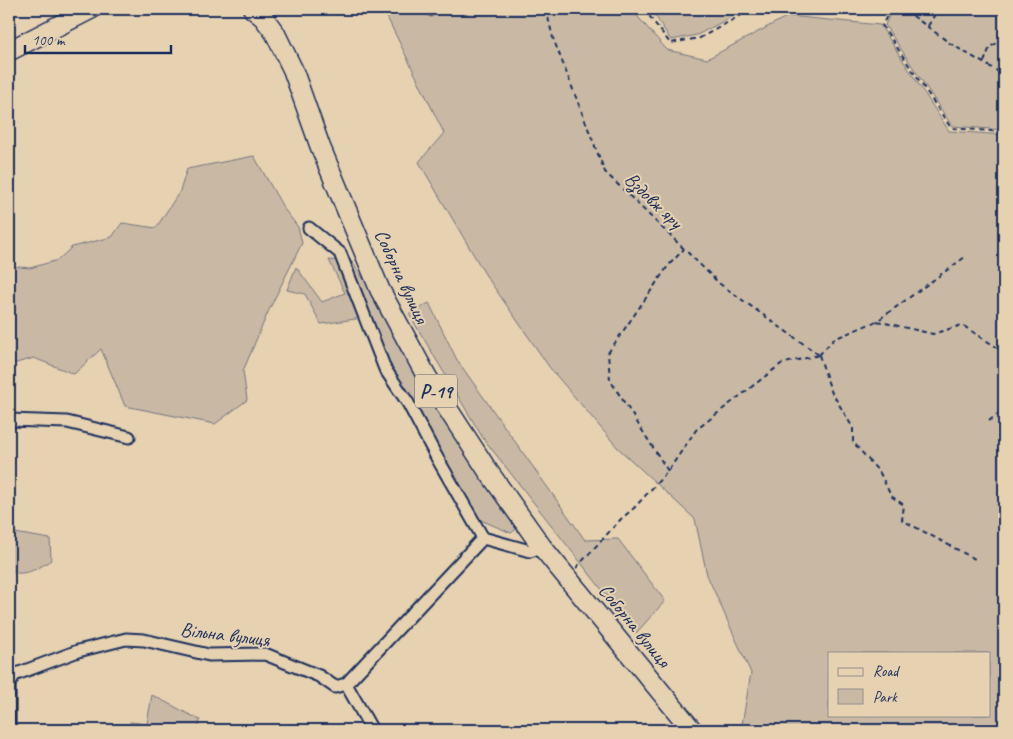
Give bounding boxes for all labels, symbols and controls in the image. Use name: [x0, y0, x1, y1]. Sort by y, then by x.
scale bar: [25, 22, 171, 54]
text: 100 m: [32, 31, 66, 50]
street label: Вздовж яру: [619, 167, 690, 236]
street label: Соборна вулиця: [369, 225, 435, 329]
road number: Р-19: [415, 374, 457, 408]
street label: Соборна вулиця: [593, 578, 677, 674]
street label: Вільна вулиця: [179, 617, 272, 652]
legend: [828, 652, 990, 716]
text: Road: [873, 662, 900, 681]
text: Park: [873, 688, 898, 707]

